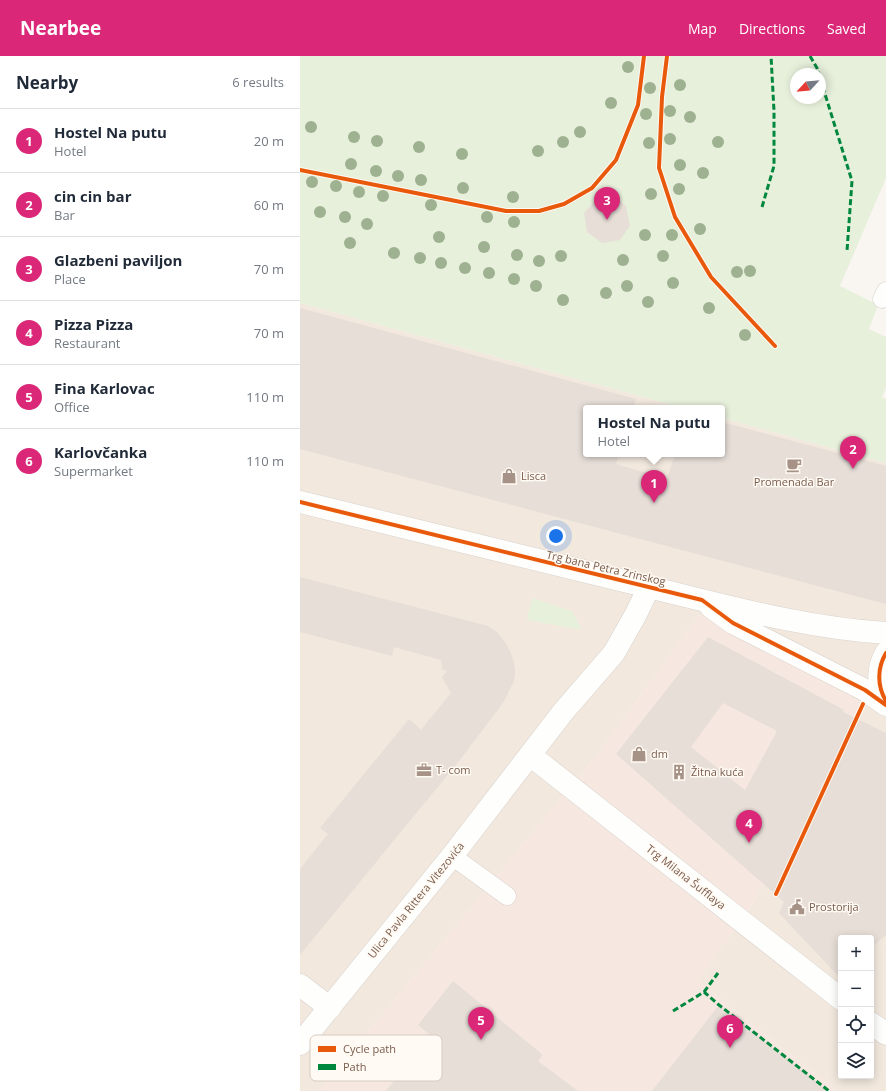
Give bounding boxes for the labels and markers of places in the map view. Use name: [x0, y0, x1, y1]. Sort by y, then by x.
pin: 3: [594, 187, 620, 220]
pin: 2: [840, 436, 866, 469]
cafe icon: Promenada Bar: [785, 456, 803, 474]
shop icon: Lisca: [500, 467, 518, 485]
place label: Lisca: [521, 468, 546, 483]
pin: 1: [641, 470, 667, 503]
place label: Promenada Bar: [754, 474, 835, 489]
shop icon: dm: [630, 745, 648, 763]
place label: dm: [651, 746, 668, 761]
office icon: T- com: [415, 761, 433, 779]
place label: T- com: [436, 762, 471, 777]
building icon: Žitna kuća: [670, 763, 688, 781]
place label: Žitna kuća: [691, 764, 744, 779]
pin: 4: [736, 810, 762, 843]
public building icon: Prostorija: [788, 898, 806, 916]
place label: Prostorija: [809, 899, 859, 914]
pin: 5: [468, 1007, 494, 1040]
pin: 6: [717, 1015, 743, 1048]

